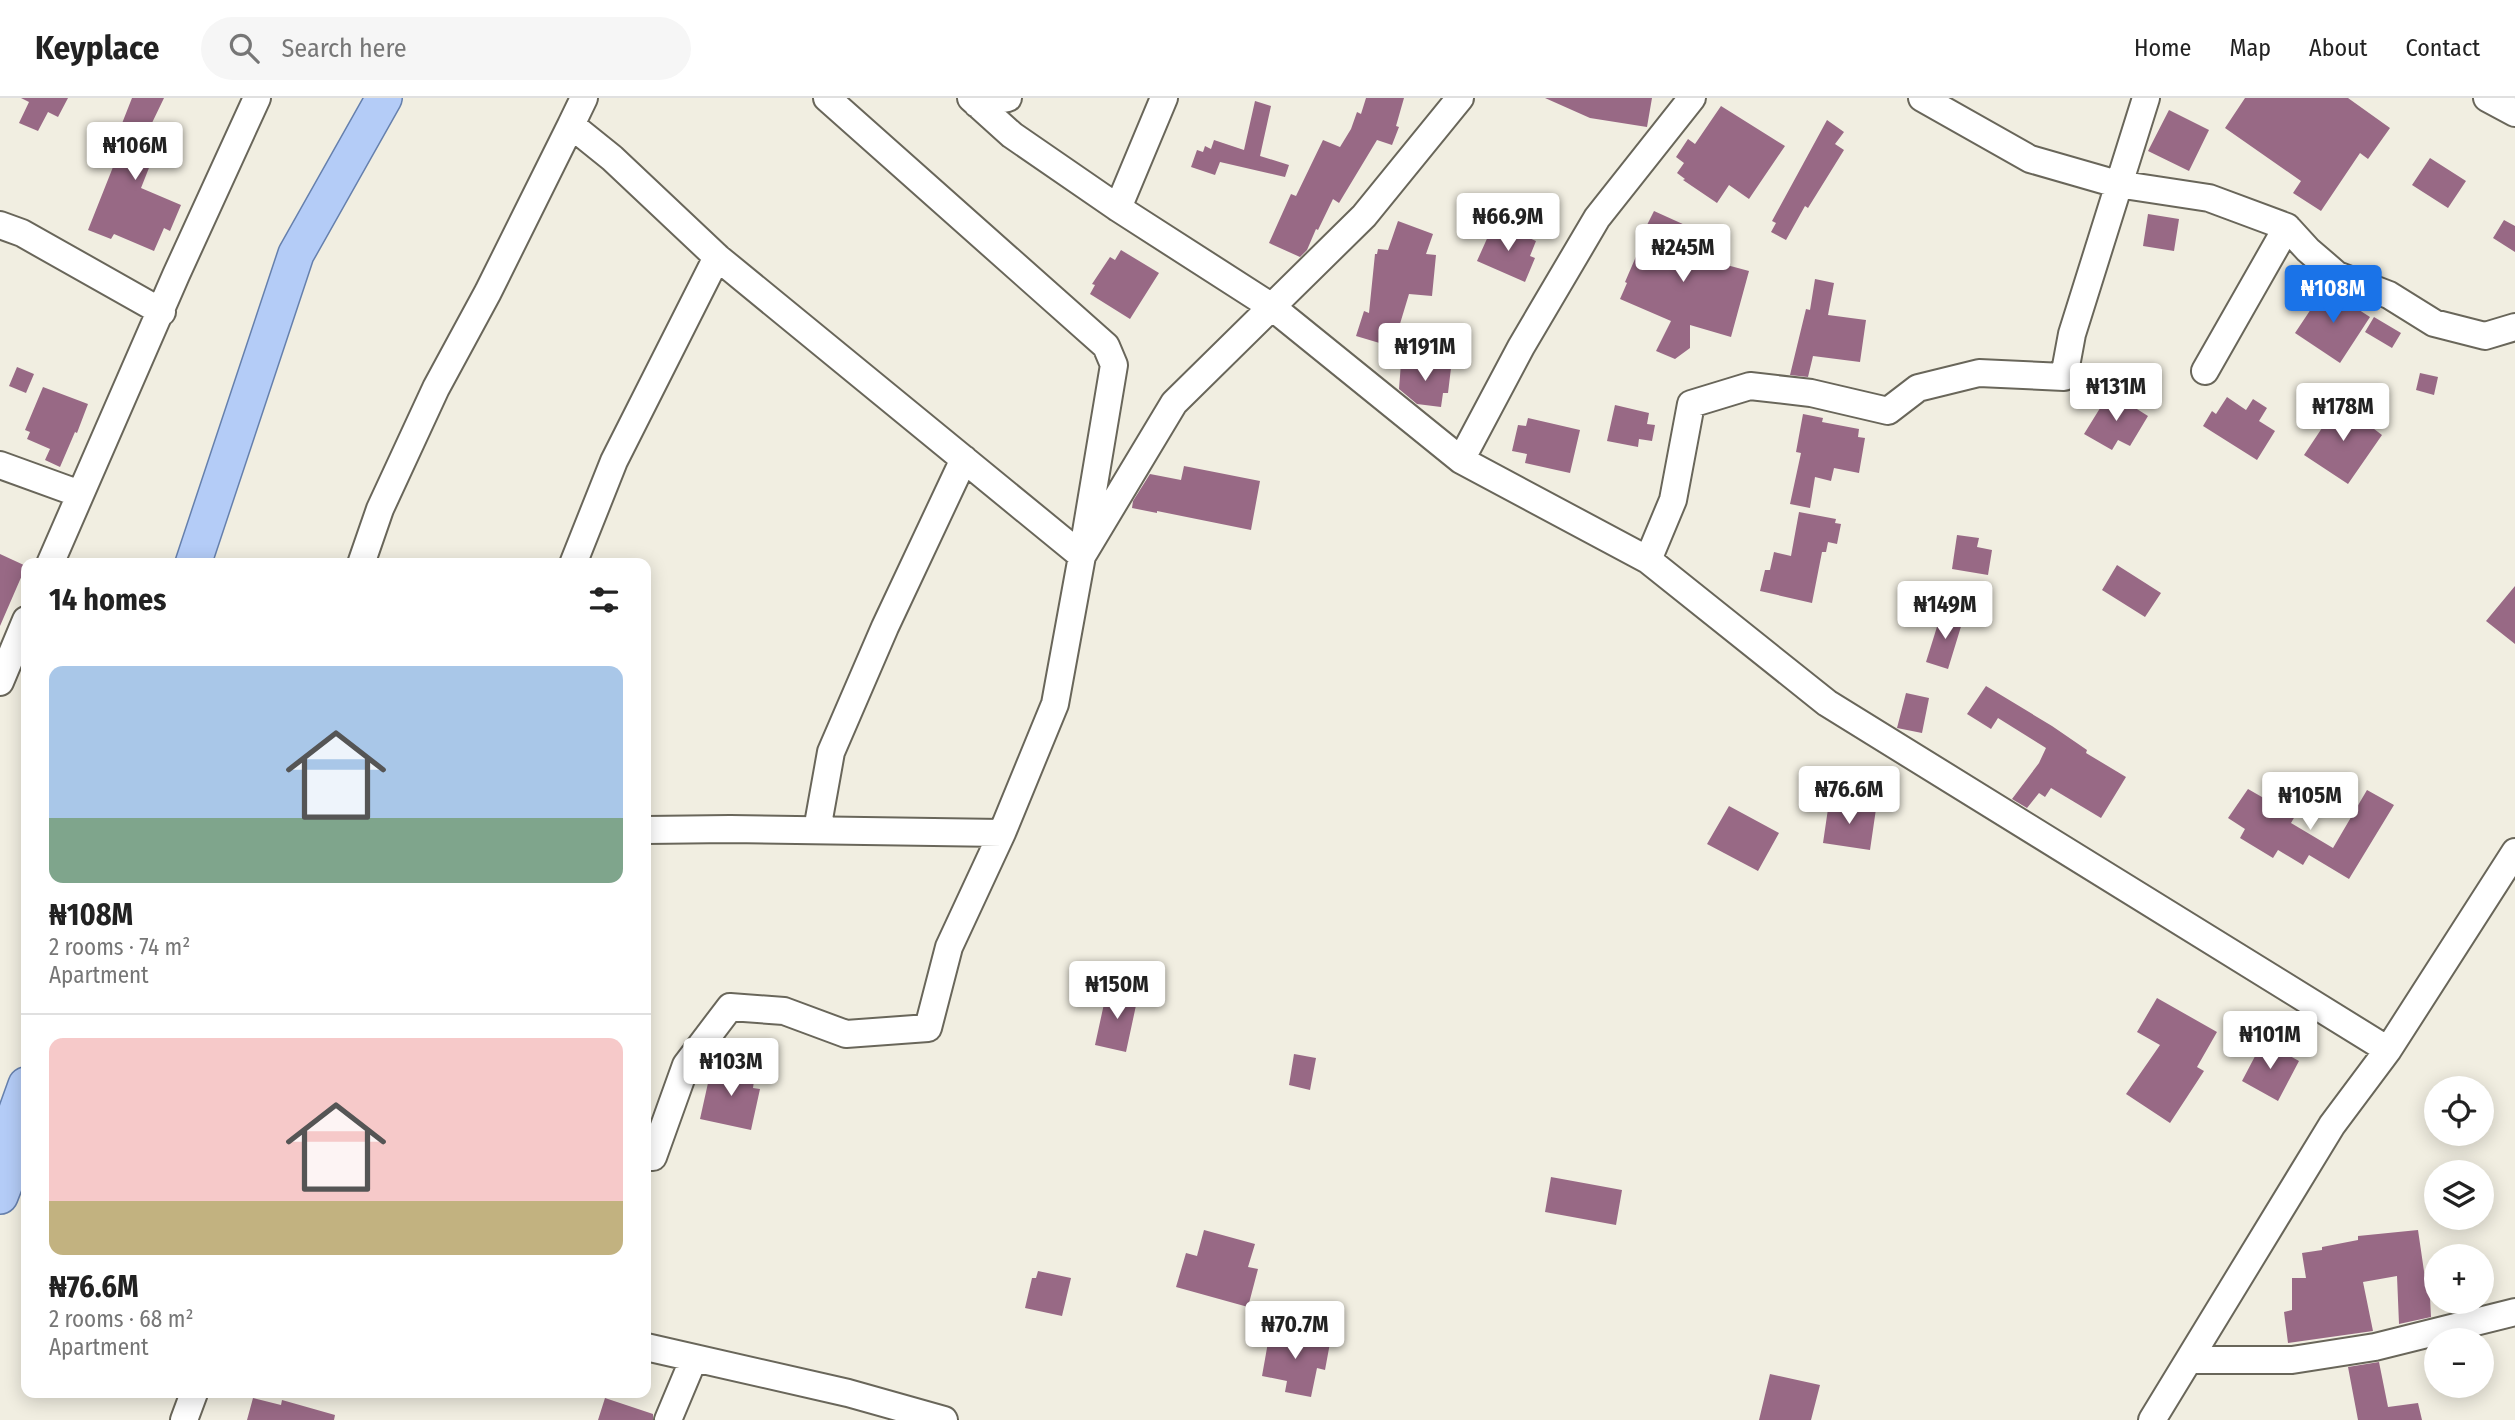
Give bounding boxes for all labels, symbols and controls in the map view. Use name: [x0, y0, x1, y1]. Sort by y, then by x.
search box: [201, 17, 691, 80]
text: Keyplace: [35, 28, 159, 68]
icon: search: [225, 29, 263, 67]
text: Search here: [281, 33, 407, 64]
text: Home: [2134, 34, 2191, 62]
text: Map: [2229, 34, 2271, 62]
text: About: [2309, 34, 2367, 62]
text: Contact: [2405, 34, 2480, 62]
pin: ₦106M: [86, 122, 184, 182]
text: ₦106M: [103, 131, 167, 159]
pin: ₦66.9M: [1451, 194, 1565, 253]
text: ₦66.9M: [1473, 202, 1543, 230]
pin: ₦245M: [1634, 225, 1732, 284]
text: ₦245M: [1651, 233, 1715, 261]
pin: ₦108M: [2284, 266, 2382, 325]
text: ₦108M: [2301, 274, 2365, 302]
pin: ₦191M: [1376, 324, 1474, 383]
text: ₦191M: [1394, 332, 1456, 360]
pin: ₦131M: [2067, 364, 2165, 423]
text: ₦131M: [2086, 372, 2146, 400]
pin: ₦178M: [2294, 384, 2392, 443]
text: ₦178M: [2312, 392, 2374, 420]
icon: filters: [585, 581, 623, 619]
text: 14 homes: [49, 582, 166, 618]
pin: ₦149M: [1896, 582, 1994, 641]
text: ₦149M: [1913, 590, 1977, 618]
icon: home: [273, 712, 399, 838]
pin: ₦76.6M: [1792, 766, 1906, 826]
pin: ₦105M: [2261, 772, 2359, 832]
text: ₦76.6M: [1815, 775, 1883, 803]
text: ₦105M: [2278, 781, 2342, 809]
text: ₦108M: [49, 897, 133, 933]
text: 2 rooms · 74 m²: [49, 933, 190, 961]
text: Apartment: [49, 961, 149, 989]
pin: ₦150M: [1068, 962, 1166, 1021]
text: ₦150M: [1085, 970, 1149, 998]
pin: ₦101M: [2221, 1012, 2319, 1071]
text: ₦101M: [2239, 1020, 2301, 1048]
pin: ₦103M: [682, 1038, 780, 1098]
text: ₦103M: [699, 1047, 763, 1075]
map controls: [2424, 1076, 2494, 1398]
button: locate: [2424, 1076, 2494, 1146]
icon: home: [273, 1084, 399, 1210]
button: layers: [2424, 1160, 2494, 1230]
button: +: [2424, 1244, 2494, 1314]
text: ₦76.6M: [49, 1269, 139, 1305]
pin: ₦70.7M: [1238, 1302, 1352, 1361]
text: 2 rooms · 68 m²: [49, 1305, 194, 1333]
text: ₦70.7M: [1261, 1310, 1329, 1338]
button: −: [2424, 1328, 2494, 1398]
text: Apartment: [49, 1333, 149, 1361]

